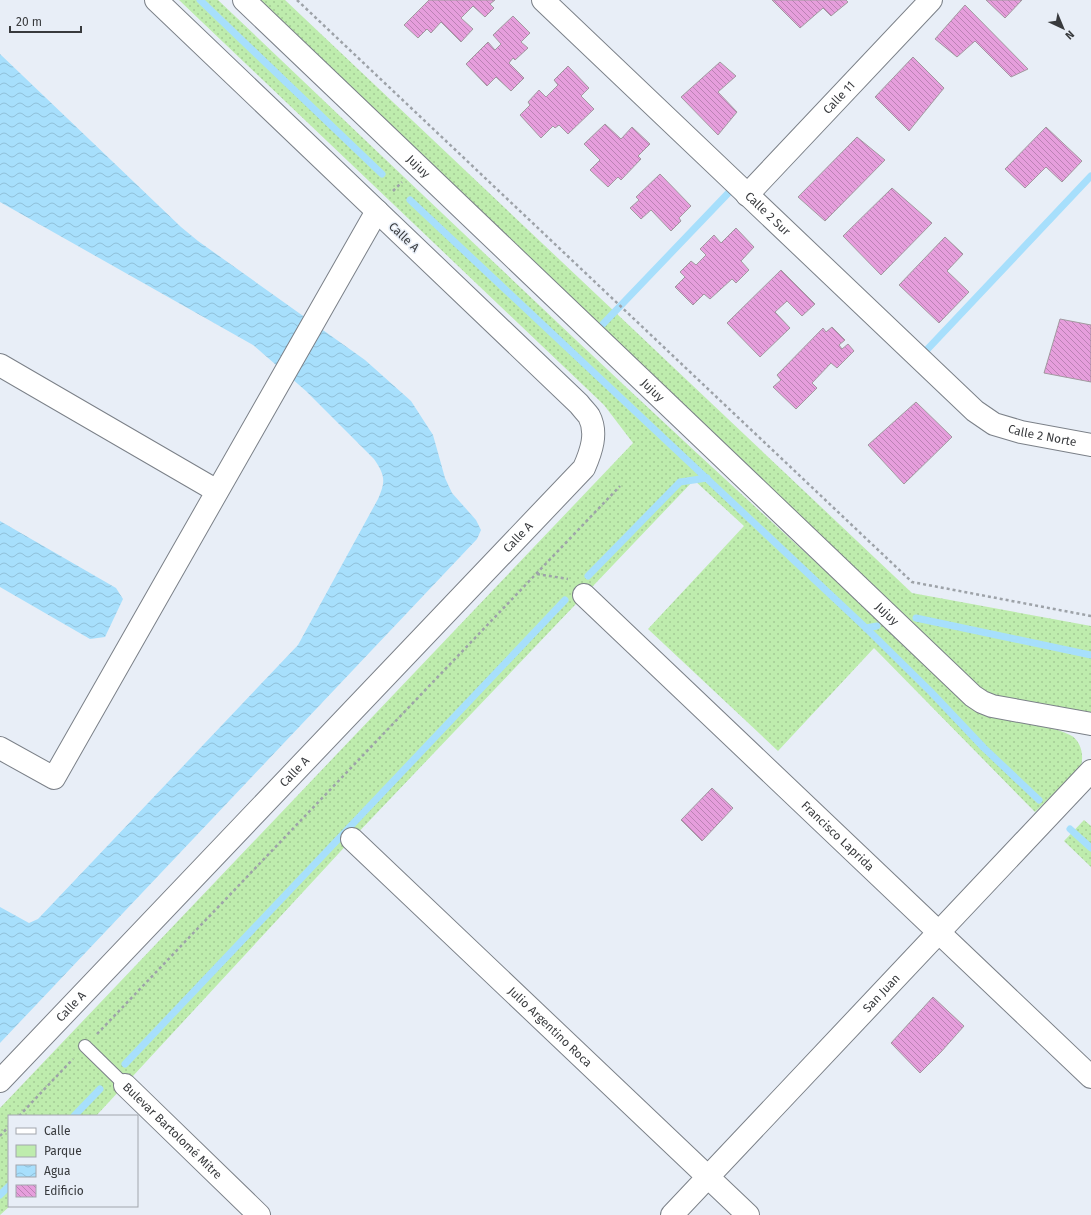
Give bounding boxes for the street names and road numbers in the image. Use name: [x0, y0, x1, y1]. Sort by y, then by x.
street label: Calle 11: [820, 78, 858, 117]
street label: Jujuy: [404, 152, 433, 181]
street label: Calle 2 Sur: [742, 189, 793, 239]
street label: Calle A: [386, 219, 422, 255]
street label: Jujuy: [638, 376, 667, 405]
street label: Calle 2 Norte: [1006, 422, 1078, 449]
street label: Calle A: [500, 519, 536, 555]
street label: Jujuy: [872, 600, 902, 628]
street label: Calle A: [277, 754, 312, 790]
street label: Francisco Laprida: [798, 798, 877, 874]
street label: San Juan: [860, 971, 903, 1015]
street label: Julio Argentino Roca: [505, 984, 595, 1070]
street label: Calle A: [53, 988, 89, 1025]
street label: Bulevar Bartolomé Mitre: [120, 1080, 225, 1182]

